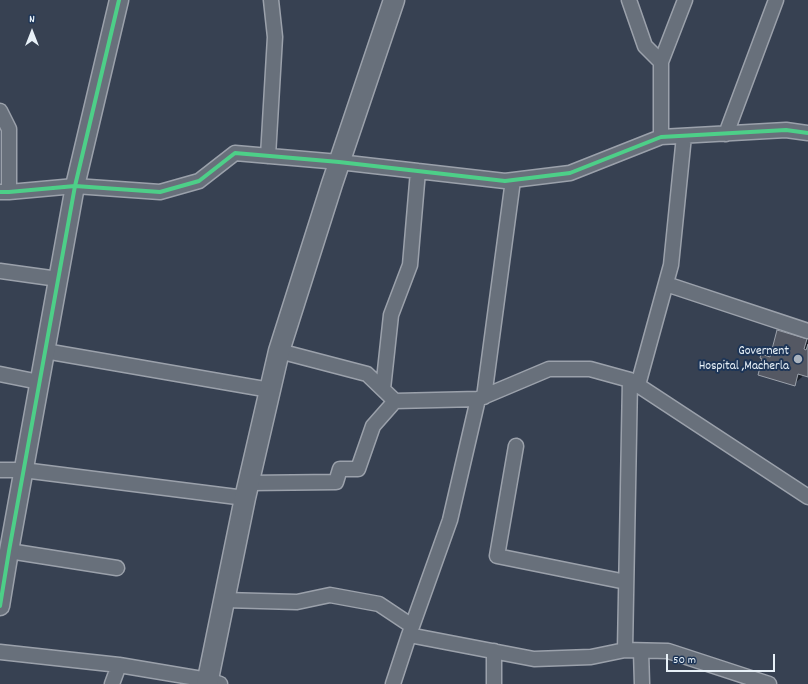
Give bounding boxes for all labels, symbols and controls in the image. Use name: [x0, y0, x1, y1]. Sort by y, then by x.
north arrow: [12, 12, 52, 52]
text: N: [29, 12, 35, 28]
place label: Governent Hospital ,Macherla: [699, 344, 789, 375]
marker: Governent Hospital ,Macherla: [792, 353, 804, 365]
scale bar: [668, 646, 777, 672]
text: 50 m: [673, 652, 696, 669]

